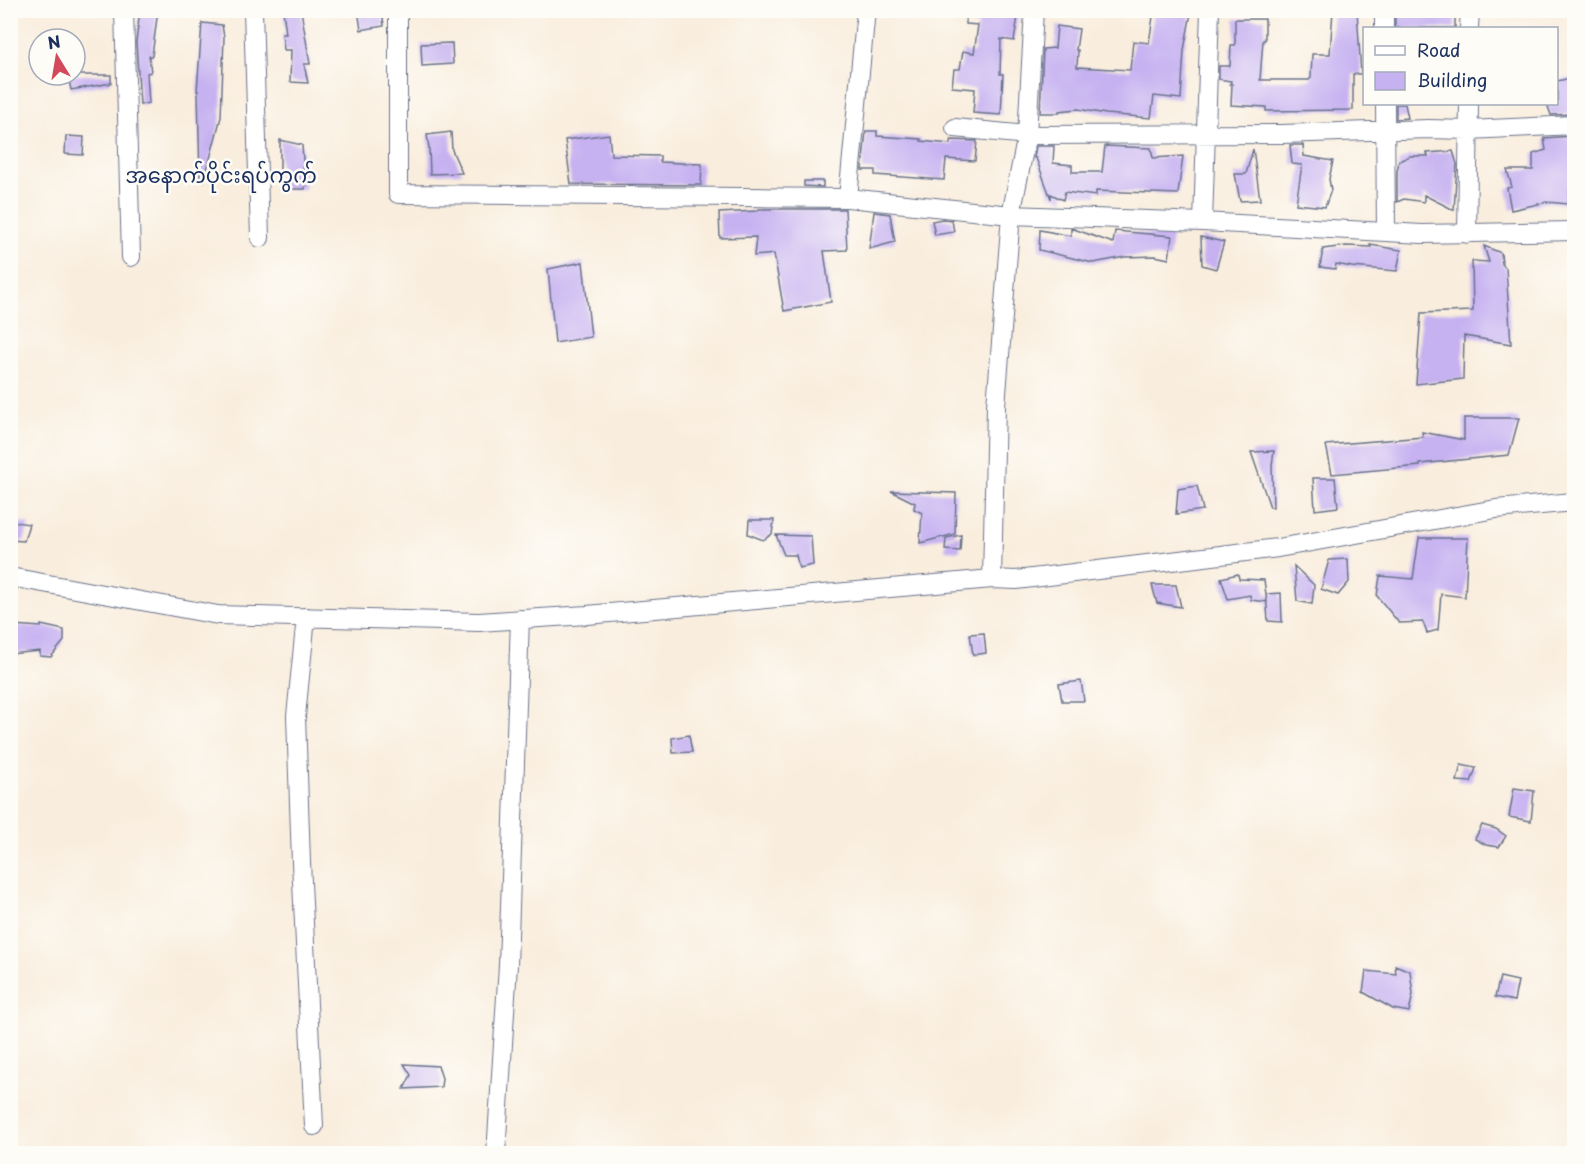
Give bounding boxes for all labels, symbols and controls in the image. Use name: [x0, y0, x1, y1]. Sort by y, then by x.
north arrow: [27, 27, 87, 87]
legend: [1363, 27, 1558, 105]
text: N: [45, 28, 62, 54]
text: Road: [1417, 36, 1461, 63]
text: Building: [1417, 66, 1487, 93]
district label: အနောက်ပိုင်းရပ်ကွက်: [125, 158, 317, 193]

